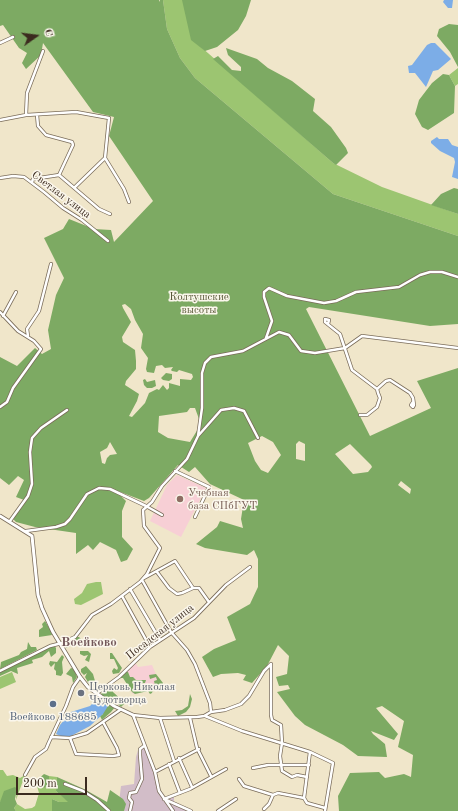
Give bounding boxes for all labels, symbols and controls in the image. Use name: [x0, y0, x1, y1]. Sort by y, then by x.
north arrow: [16, 16, 56, 56]
text: С: [42, 28, 54, 38]
street label: Светлая улица: [29, 168, 93, 222]
park label: Колтушские высоты: [169, 290, 229, 316]
place label: Учебная база СПбГУТ: [188, 486, 257, 512]
marker: Учебная база СПбГУТ: [175, 494, 185, 504]
street label: Посадская улица: [123, 601, 197, 663]
district label: Воейково: [61, 635, 117, 651]
place label: Церковь Николая Чудотворца: [89, 680, 175, 706]
marker: Церковь Николая Чудотворца: [76, 688, 86, 698]
marker: Воейково 188685: [48, 699, 58, 709]
place label: Воейково 188685: [9, 710, 97, 724]
scale bar: [18, 769, 89, 795]
text: 200 m: [23, 778, 57, 790]

